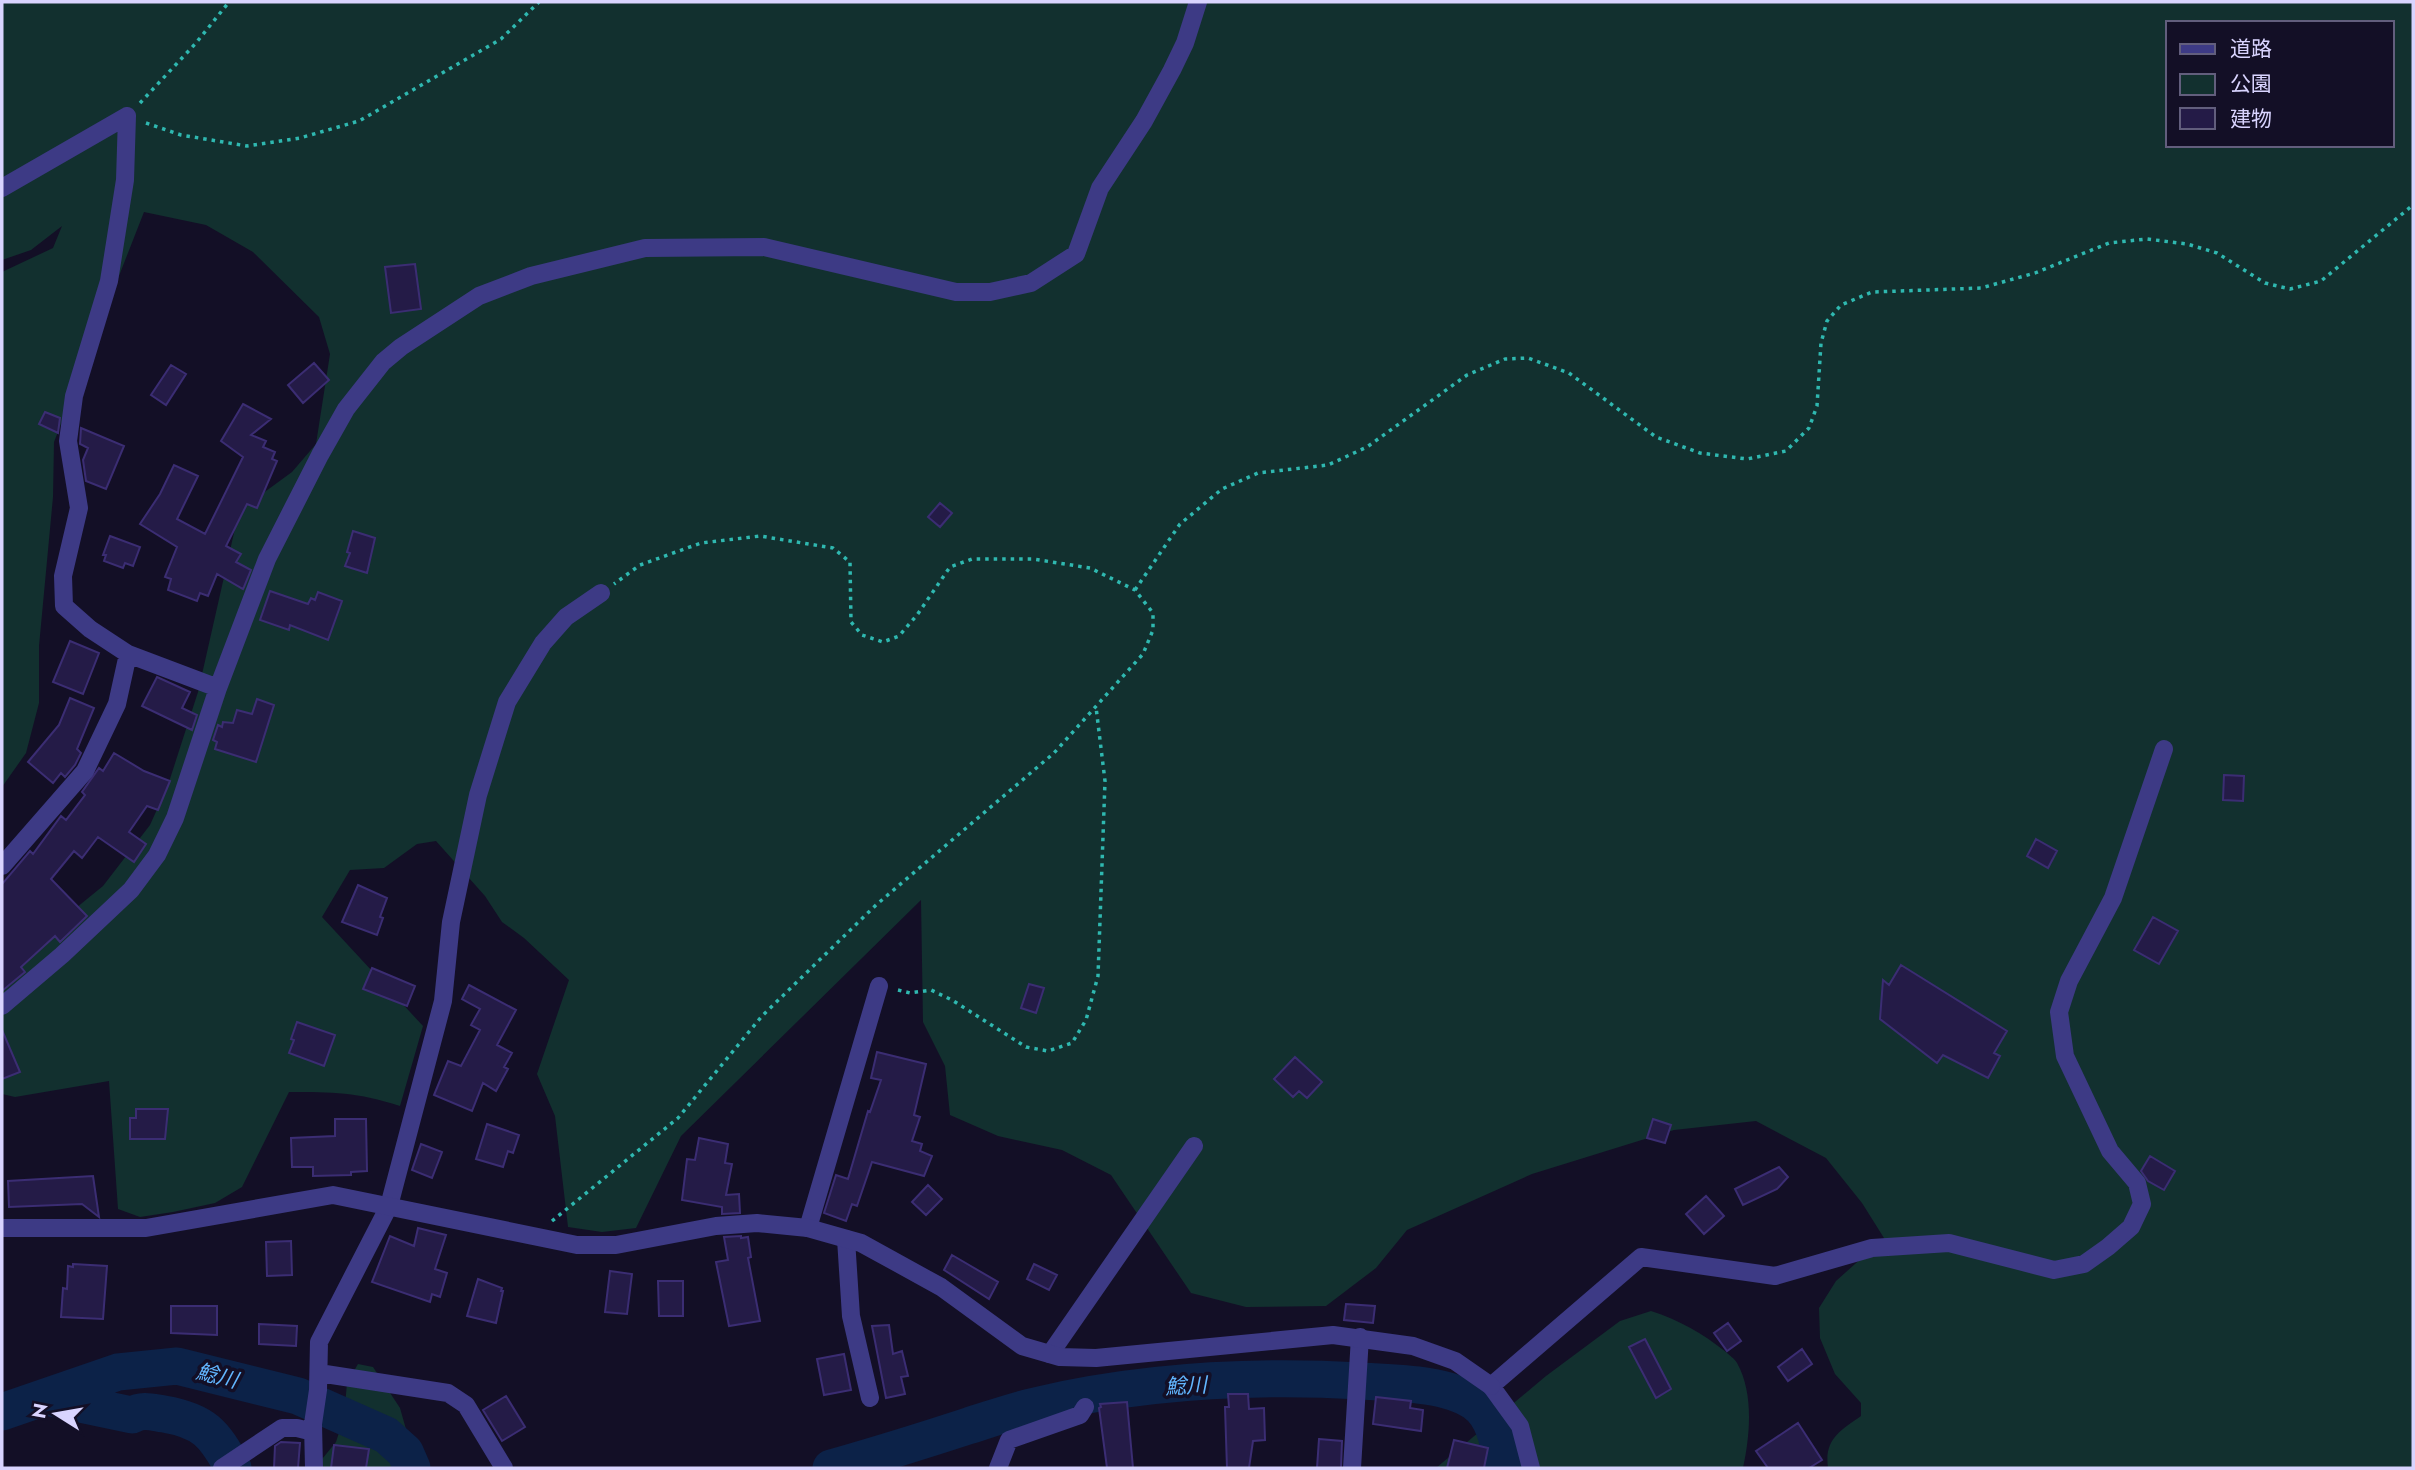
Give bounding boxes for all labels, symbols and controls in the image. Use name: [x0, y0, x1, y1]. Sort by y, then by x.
legend: [2166, 21, 2394, 147]
text: 道路: [2230, 34, 2272, 64]
text: 公園: [2230, 69, 2272, 99]
text: 建物: [2230, 104, 2272, 134]
water label: 鯰川: [193, 1356, 243, 1396]
water label: 鯰川: [1164, 1370, 1210, 1402]
north arrow: [21, 1379, 91, 1449]
text: N: [25, 1401, 54, 1421]

